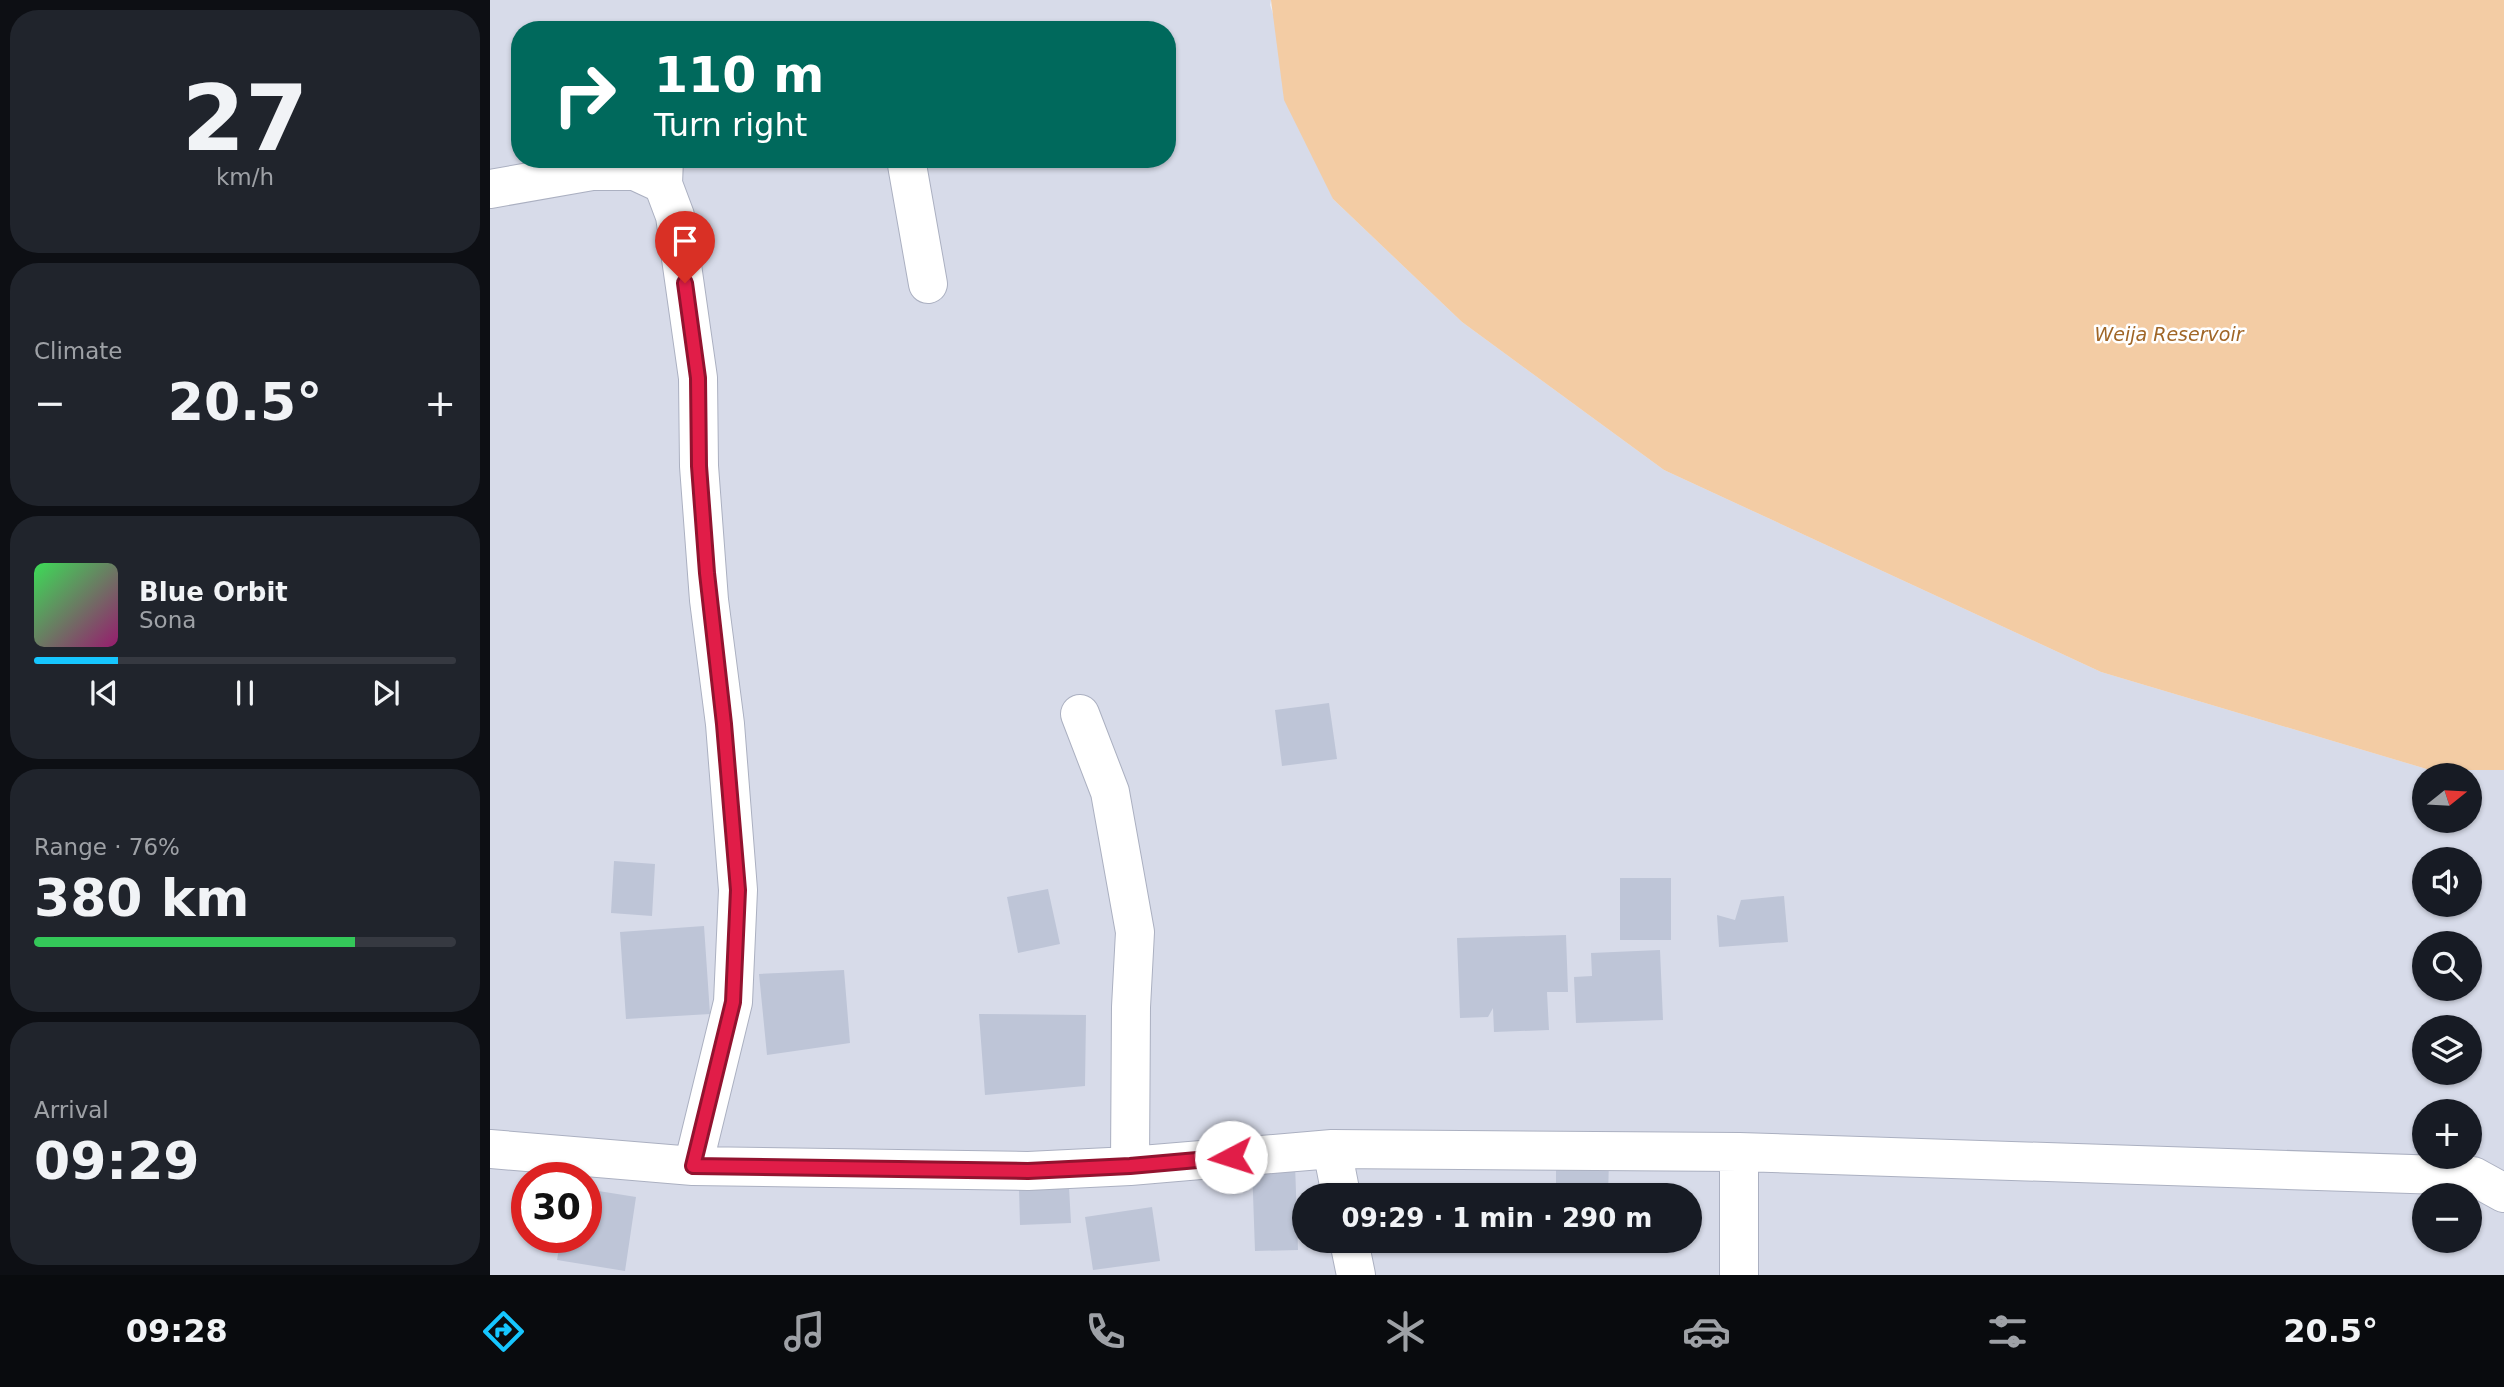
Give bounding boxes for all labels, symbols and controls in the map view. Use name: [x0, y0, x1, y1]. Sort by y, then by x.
text: 110 m: [654, 47, 824, 104]
icon: right: [539, 49, 630, 140]
text: 27: [182, 66, 308, 171]
text: Turn right: [654, 106, 807, 144]
text: km/h: [216, 164, 274, 190]
pin: [655, 211, 715, 283]
icon: arrive: [666, 222, 704, 260]
water label: Weija Reservoir: [2095, 323, 2245, 345]
text: Climate: [34, 338, 123, 364]
text: 20.5°: [168, 372, 322, 432]
text: −: [34, 381, 66, 425]
text: +: [424, 381, 456, 425]
text: Blue Orbit: [139, 577, 288, 607]
text: Sona: [139, 607, 196, 633]
icon: previous: [85, 674, 123, 712]
icon: pause: [226, 674, 264, 712]
icon: next: [367, 674, 405, 712]
north arrow: [2412, 763, 2482, 833]
map controls: [2412, 763, 2482, 1253]
text: Range · 76%: [34, 834, 180, 860]
button: sound: [2412, 847, 2482, 917]
text: 380 km: [34, 868, 249, 928]
button: search: [2412, 931, 2482, 1001]
button: layers: [2412, 1015, 2482, 1085]
text: Arrival: [34, 1097, 109, 1123]
button: +: [2412, 1099, 2482, 1169]
position arrow: [1194, 1120, 1268, 1194]
text: 09:29: [34, 1131, 200, 1191]
speed limit sign: 30: [511, 1162, 602, 1253]
button: −: [2412, 1183, 2482, 1253]
text: 09:29 · 1 min · 290 m: [1342, 1203, 1652, 1233]
icon: directions: [479, 1307, 528, 1356]
icon: music: [780, 1307, 829, 1356]
icon: phone: [1081, 1307, 1130, 1356]
icon: climate: [1381, 1307, 1430, 1356]
icon: car: [1682, 1307, 1731, 1356]
icon: filters: [1983, 1307, 2032, 1356]
text: 09:28: [126, 1312, 228, 1350]
text: 20.5°: [2283, 1312, 2378, 1350]

